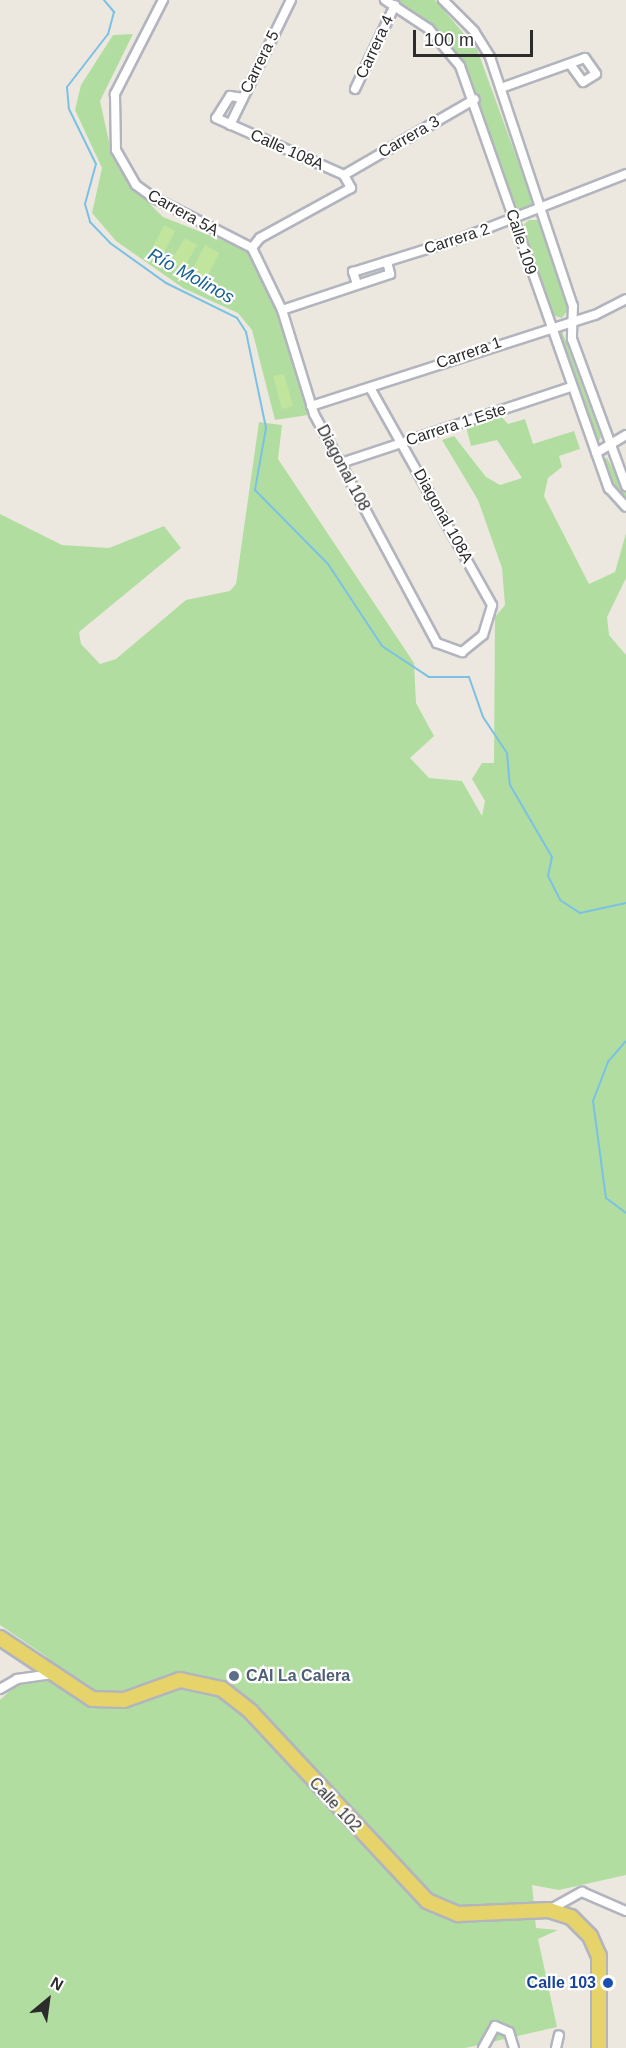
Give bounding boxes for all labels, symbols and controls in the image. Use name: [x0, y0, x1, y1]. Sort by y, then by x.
street label: Carrera 4: [352, 12, 398, 82]
scale bar: [416, 18, 536, 56]
street label: Carrera 5: [237, 27, 283, 97]
text: 100 m: [424, 30, 474, 50]
street label: Carrera 3: [375, 112, 443, 162]
street label: Calle 108A: [247, 125, 327, 175]
street label: Carrera 5A: [144, 186, 222, 240]
street label: Calle 109: [501, 207, 541, 277]
street label: Carrera 2: [422, 219, 492, 259]
water label: Río Molinos: [144, 244, 238, 308]
street label: Carrera 1: [434, 333, 504, 373]
street label: Carrera 1 Este: [404, 400, 508, 450]
street label: Diagonal 108: [312, 422, 374, 514]
street label: Diagonal 108A: [409, 465, 477, 567]
place label: CAI La Calera: [246, 1666, 350, 1686]
marker: CAI La Calera: [227, 1669, 241, 1683]
street label: Calle 102: [305, 1774, 365, 1836]
north arrow: [18, 1970, 78, 2030]
place label: Calle 103: [527, 1973, 596, 1993]
text: N: [48, 1974, 66, 1994]
marker: Calle 103: [601, 1976, 615, 1990]

